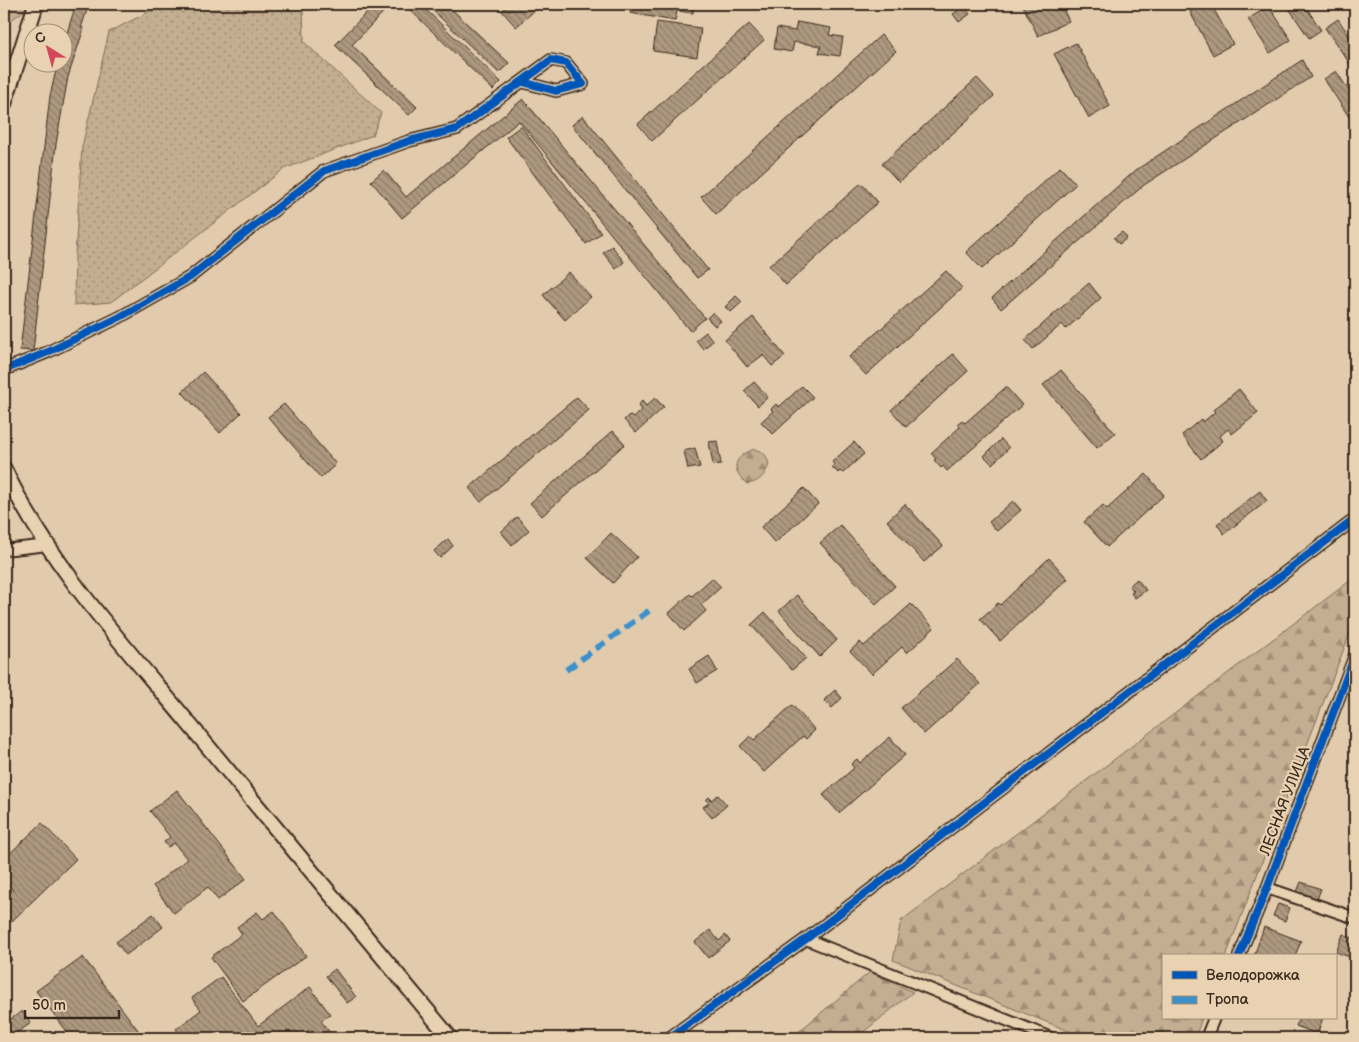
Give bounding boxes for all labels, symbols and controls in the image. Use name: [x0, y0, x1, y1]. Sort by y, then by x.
north arrow: [22, 22, 72, 72]
text: С: [31, 28, 50, 48]
street label: ЛЕСНАЯ УЛИЦА: [1255, 743, 1315, 859]
legend: [1162, 954, 1336, 1020]
text: Велодорожка: [1206, 966, 1300, 985]
scale bar: [25, 987, 119, 1019]
text: Тропа: [1206, 990, 1249, 1009]
text: 50 m: [32, 996, 66, 1015]

